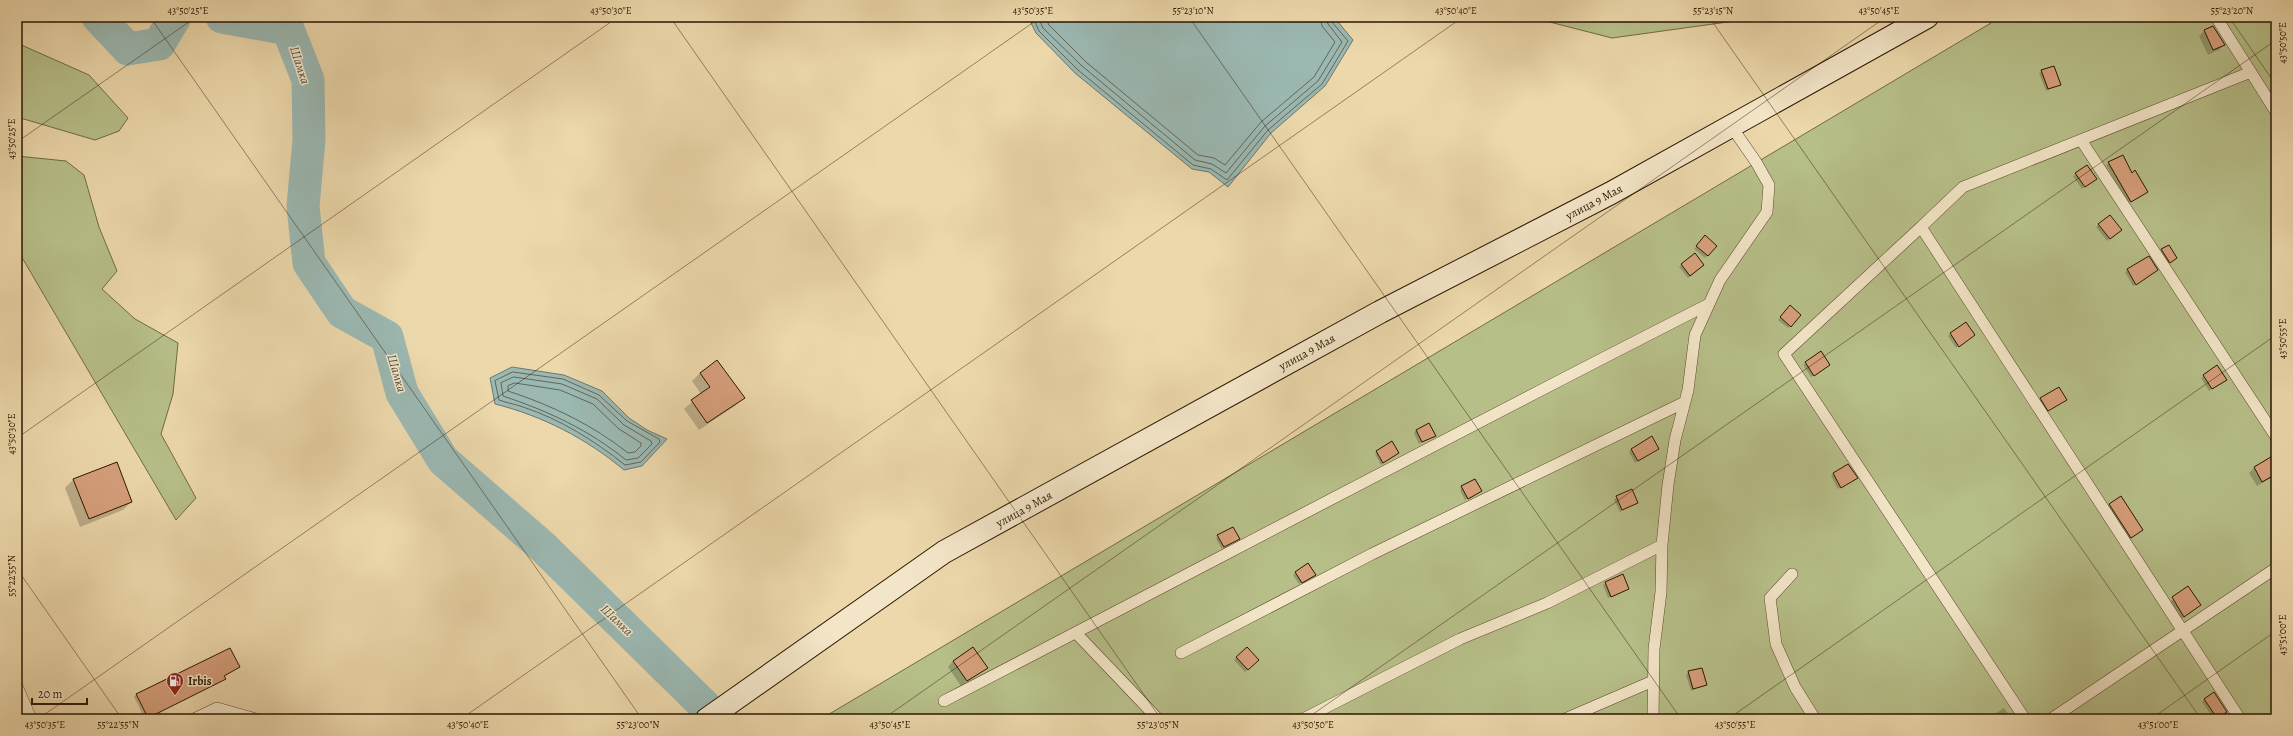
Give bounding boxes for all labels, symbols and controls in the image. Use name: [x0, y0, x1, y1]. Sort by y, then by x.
text: 43°50'25"E: [167, 4, 209, 17]
text: 43°50'30"E: [590, 4, 632, 17]
text: 43°50'35"E: [1013, 4, 1053, 17]
text: 55°23'10"N: [1172, 4, 1214, 17]
text: 43°50'40"E: [1435, 4, 1477, 17]
text: 55°23'15"N: [1693, 4, 1733, 17]
text: 43°50'45"E: [1859, 4, 1899, 17]
text: 55°23'20"N: [2211, 4, 2253, 17]
text: 43°50'50"E: [2276, 22, 2289, 64]
water label: Шамка: [286, 44, 314, 86]
text: 43°50'25"E: [5, 118, 18, 160]
street label: улица 9 Мая: [1562, 180, 1625, 224]
text: 43°50'55"E: [2276, 319, 2289, 359]
street label: улица 9 Мая: [1275, 330, 1338, 375]
water label: Шамка: [383, 352, 411, 394]
text: 43°50'30"E: [5, 413, 18, 455]
street label: улица 9 Мая: [992, 487, 1055, 532]
text: 55°22'55"N: [5, 555, 18, 597]
water label: Шамка: [597, 600, 637, 640]
text: 43°51'00"E: [2276, 615, 2289, 655]
fuel station icon: Irbis: [165, 671, 185, 696]
place label: Irbis: [188, 673, 212, 689]
scale bar: [32, 680, 87, 706]
text: 20 m: [38, 686, 62, 702]
text: 43°50'35"E: [25, 718, 65, 731]
text: 55°22'55"N: [97, 718, 139, 731]
text: 43°50'40"E: [447, 718, 489, 731]
text: 55°23'00"N: [616, 718, 660, 731]
text: 43°50'45"E: [870, 718, 910, 731]
text: 55°23'05"N: [1137, 718, 1179, 731]
text: 43°50'50"E: [1292, 718, 1334, 731]
text: 43°50'55"E: [1715, 718, 1755, 731]
text: 43°51'00"E: [2138, 718, 2178, 731]

